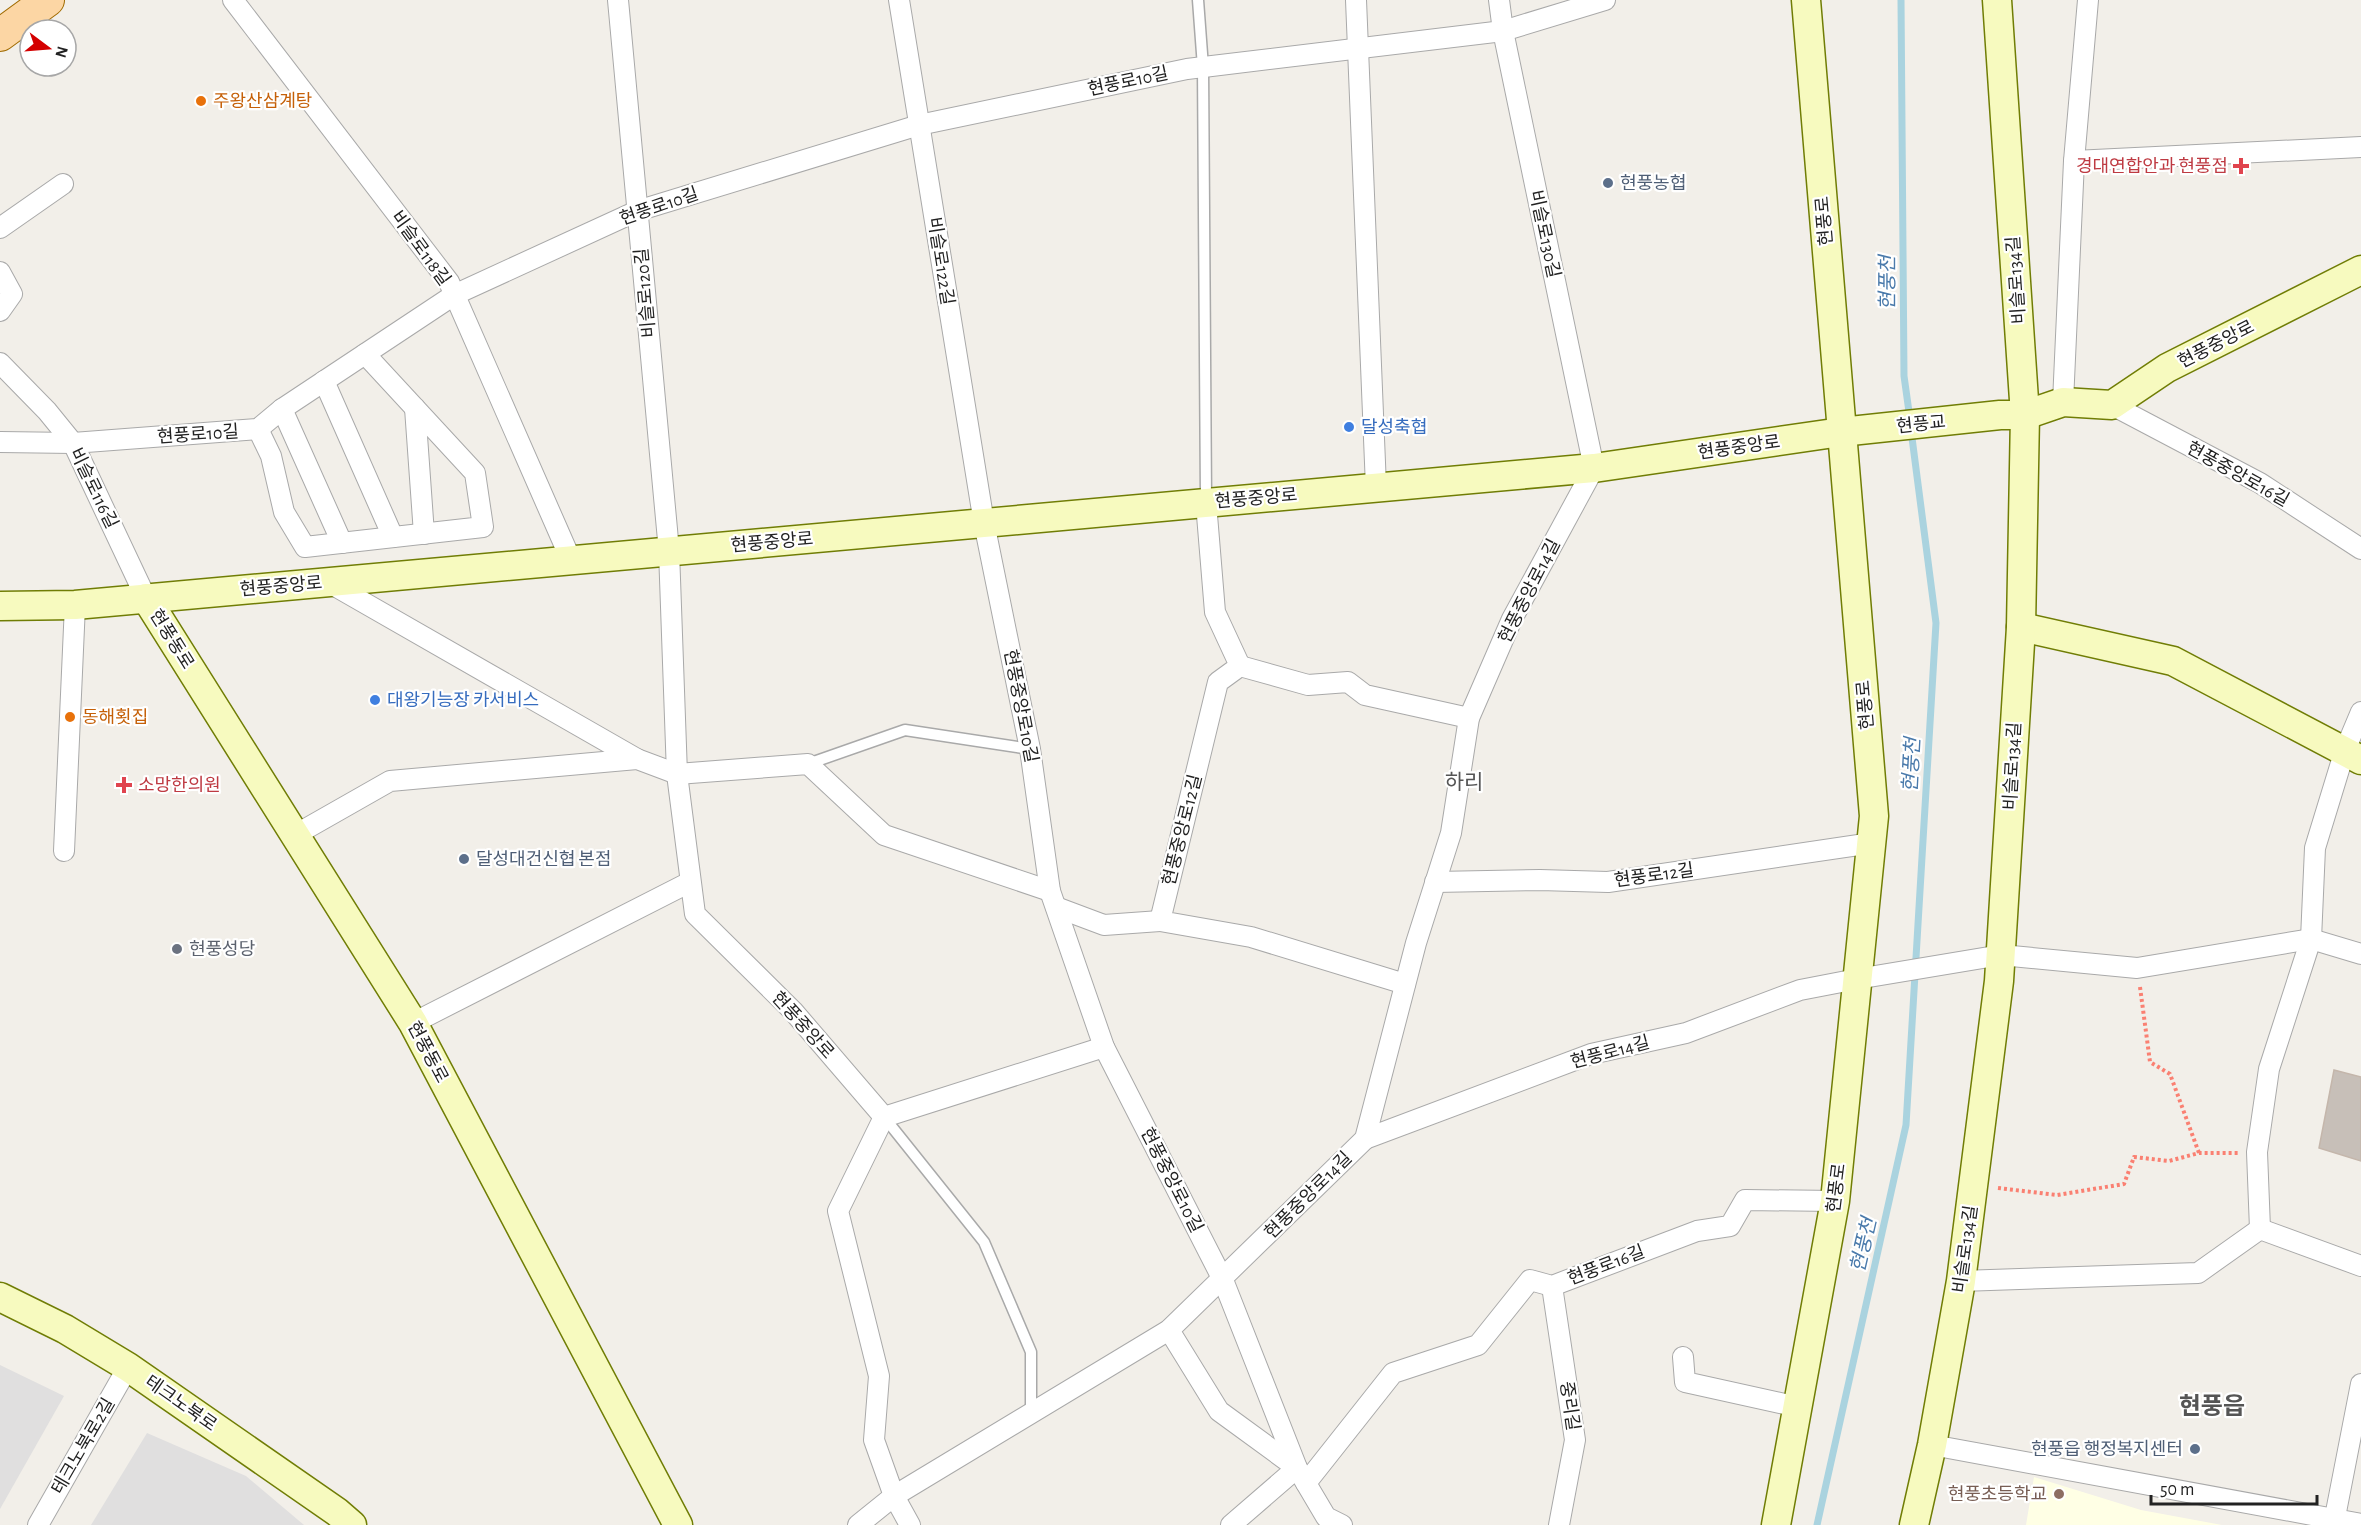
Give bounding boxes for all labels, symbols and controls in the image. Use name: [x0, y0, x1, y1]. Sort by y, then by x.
north arrow: [18, 18, 78, 78]
text: N: [52, 44, 71, 59]
street label: 현풍로10길: [1086, 64, 1170, 99]
place label: 주왕산삼계탕: [213, 91, 312, 111]
marker: 주왕산삼계탕: [194, 94, 208, 108]
place label: 경대연합안과 현풍점: [2076, 156, 2228, 176]
marker: 경대연합안과 현풍점: [2232, 157, 2250, 175]
place label: 현풍농협: [1620, 174, 1686, 193]
marker: 현풍농협: [1601, 176, 1615, 190]
street label: 현풍로10길: [617, 184, 701, 229]
street label: 비슬로130길: [1526, 188, 1564, 280]
street label: 현풍로: [1813, 195, 1836, 247]
street label: 비슬로118길: [387, 207, 455, 289]
street label: 비슬로122길: [924, 216, 958, 306]
street label: 비슬로134길: [2003, 235, 2029, 325]
street label: 비슬로120길: [631, 247, 659, 339]
water label: 현풍천: [1877, 253, 1898, 311]
street label: 현풍중앙로: [2175, 316, 2257, 372]
street label: 현풍교: [1895, 412, 1947, 437]
place label: 달성축협: [1361, 418, 1427, 437]
marker: 달성축협: [1342, 420, 1356, 434]
street label: 현풍로10길: [157, 422, 240, 447]
street label: 현풍중앙로: [1697, 431, 1781, 463]
street label: 현풍중앙로16길: [2183, 438, 2293, 510]
street label: 비슬로116길: [66, 444, 122, 532]
street label: 현풍중앙로: [1214, 484, 1298, 512]
street label: 현풍중앙로: [730, 528, 814, 556]
street label: 현풍중앙로14길: [1494, 536, 1564, 646]
street label: 현풍중앙로: [239, 572, 323, 600]
street label: 현풍동로: [146, 606, 197, 672]
street label: 현풍중앙로10길: [1000, 648, 1042, 764]
street label: 현풍로: [1854, 679, 1877, 731]
place label: 대왕기능장 카서비스: [387, 690, 539, 710]
marker: 대왕기능장 카서비스: [368, 693, 382, 707]
place label: 동해횟집: [82, 707, 148, 727]
marker: 동해횟집: [63, 710, 77, 724]
street label: 비슬로134길: [2000, 721, 2024, 811]
water label: 현풍천: [1900, 734, 1924, 793]
district label: 하리: [1445, 771, 1483, 793]
street label: 현풍중앙로12길: [1159, 772, 1205, 888]
place label: 소망한의원: [138, 775, 221, 795]
marker: 소망한의원: [115, 776, 133, 794]
place label: 달성대건신협 본점: [476, 849, 611, 869]
marker: 달성대건신협 본점: [457, 852, 471, 866]
street label: 현풍로12길: [1613, 860, 1695, 891]
place label: 현풍성당: [189, 939, 255, 959]
marker: 현풍성당: [170, 942, 184, 956]
street label: 현풍중앙로: [768, 988, 838, 1062]
street label: 현풍동로: [404, 1019, 451, 1086]
street label: 현풍로14길: [1569, 1033, 1652, 1072]
street label: 현풍중앙로10길: [1137, 1124, 1207, 1236]
street label: 현풍중앙로14길: [1261, 1148, 1355, 1242]
street label: 현풍로: [1824, 1162, 1849, 1214]
street label: 비슬로134길: [1949, 1204, 1981, 1294]
water label: 현풍천: [1847, 1213, 1881, 1274]
street label: 현풍로16길: [1565, 1242, 1647, 1289]
street label: 테크노북로: [141, 1371, 221, 1435]
street label: 중리길: [1557, 1380, 1583, 1432]
street label: 테크노북로2길: [47, 1394, 119, 1498]
district label: 현풍읍: [2179, 1394, 2245, 1419]
place label: 현풍읍 행정복지센터: [2031, 1439, 2183, 1459]
marker: 현풍읍 행정복지센터: [2188, 1442, 2202, 1456]
scale bar: [2151, 1468, 2318, 1506]
text: 50 m: [2160, 1481, 2194, 1499]
place label: 현풍초등학교: [1948, 1485, 2047, 1504]
marker: 현풍초등학교: [2052, 1487, 2066, 1501]

